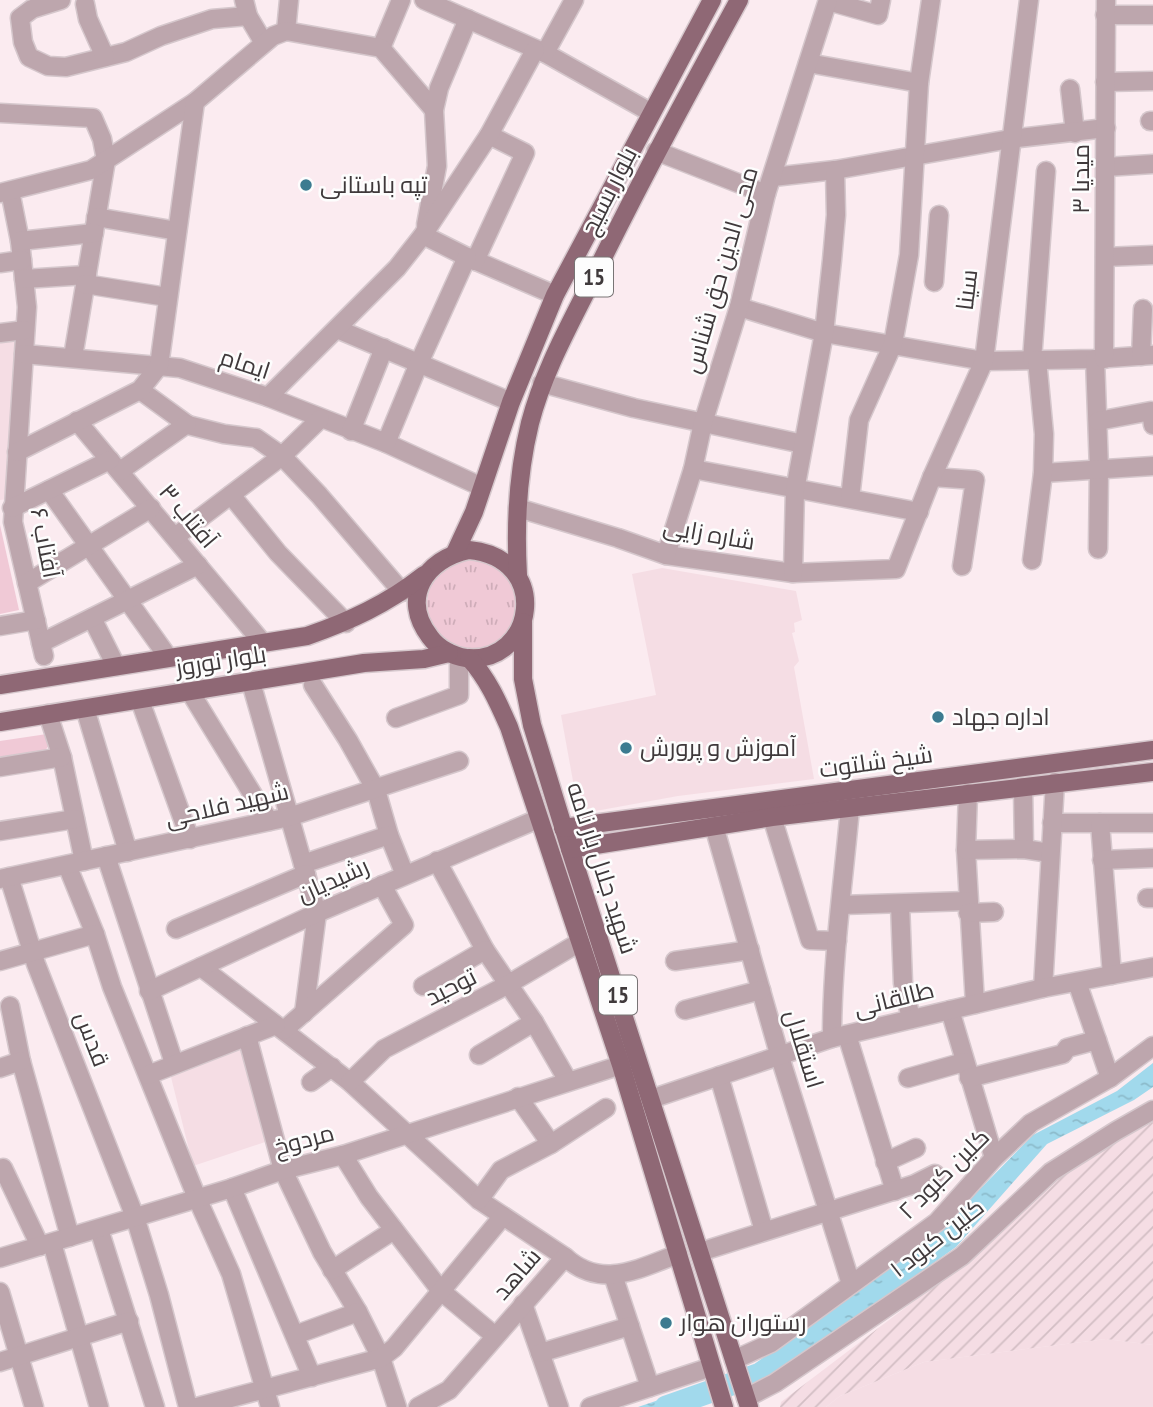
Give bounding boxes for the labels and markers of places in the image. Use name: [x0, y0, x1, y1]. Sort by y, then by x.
place label: تپه باستانی: [320, 169, 428, 200]
marker: تپه باستانی: [298, 177, 314, 193]
place label: اداره جهاد: [952, 701, 1050, 732]
marker: اداره جهاد: [930, 709, 946, 725]
place label: آموزش و پرورش: [640, 732, 797, 764]
marker: آموزش و پرورش: [618, 740, 634, 756]
place label: رستوران هوار: [678, 1307, 807, 1338]
marker: رستوران هوار: [658, 1315, 674, 1331]

